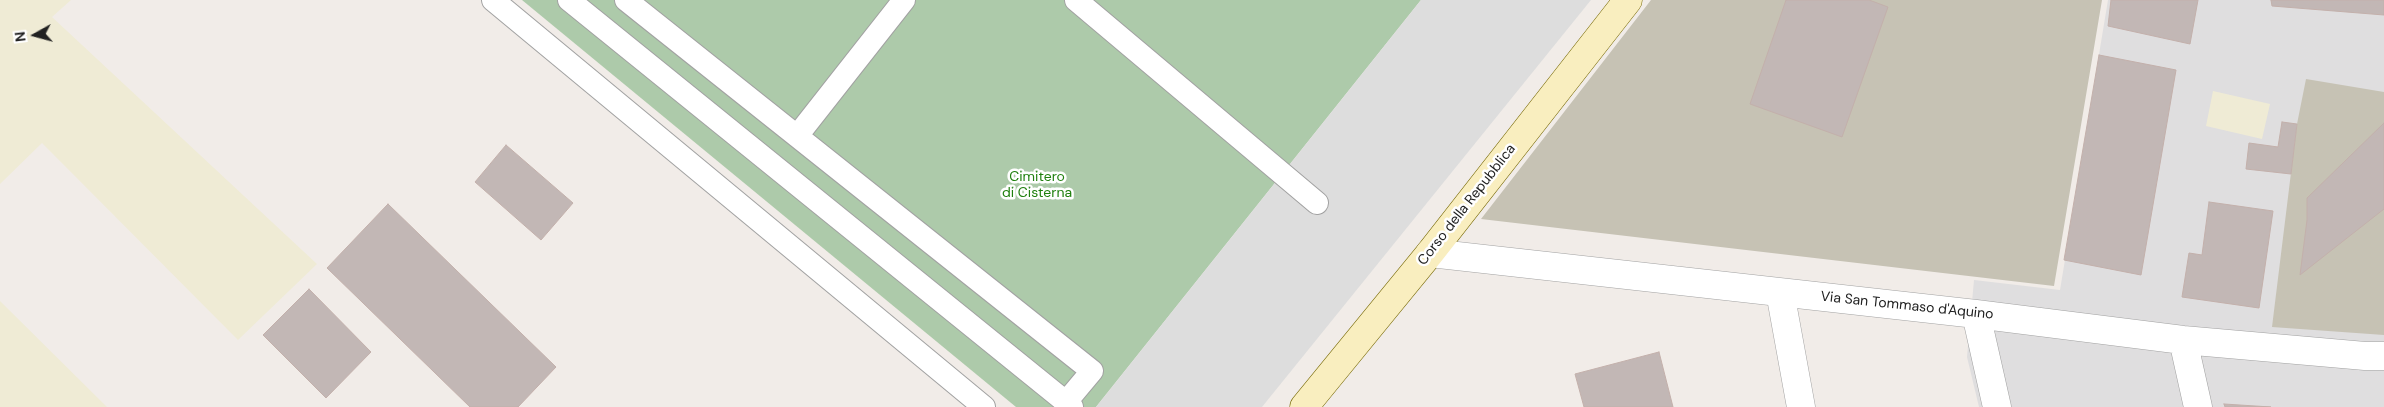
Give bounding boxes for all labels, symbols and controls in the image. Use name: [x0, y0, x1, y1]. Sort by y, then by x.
north arrow: [10, 10, 60, 60]
text: N: [11, 31, 30, 43]
street label: Corso della Repubblica: [1414, 141, 1520, 269]
park label: Cimitero di Cisterna: [1002, 169, 1072, 202]
street label: Via San Tommaso d'Aquino: [1820, 289, 1994, 323]

